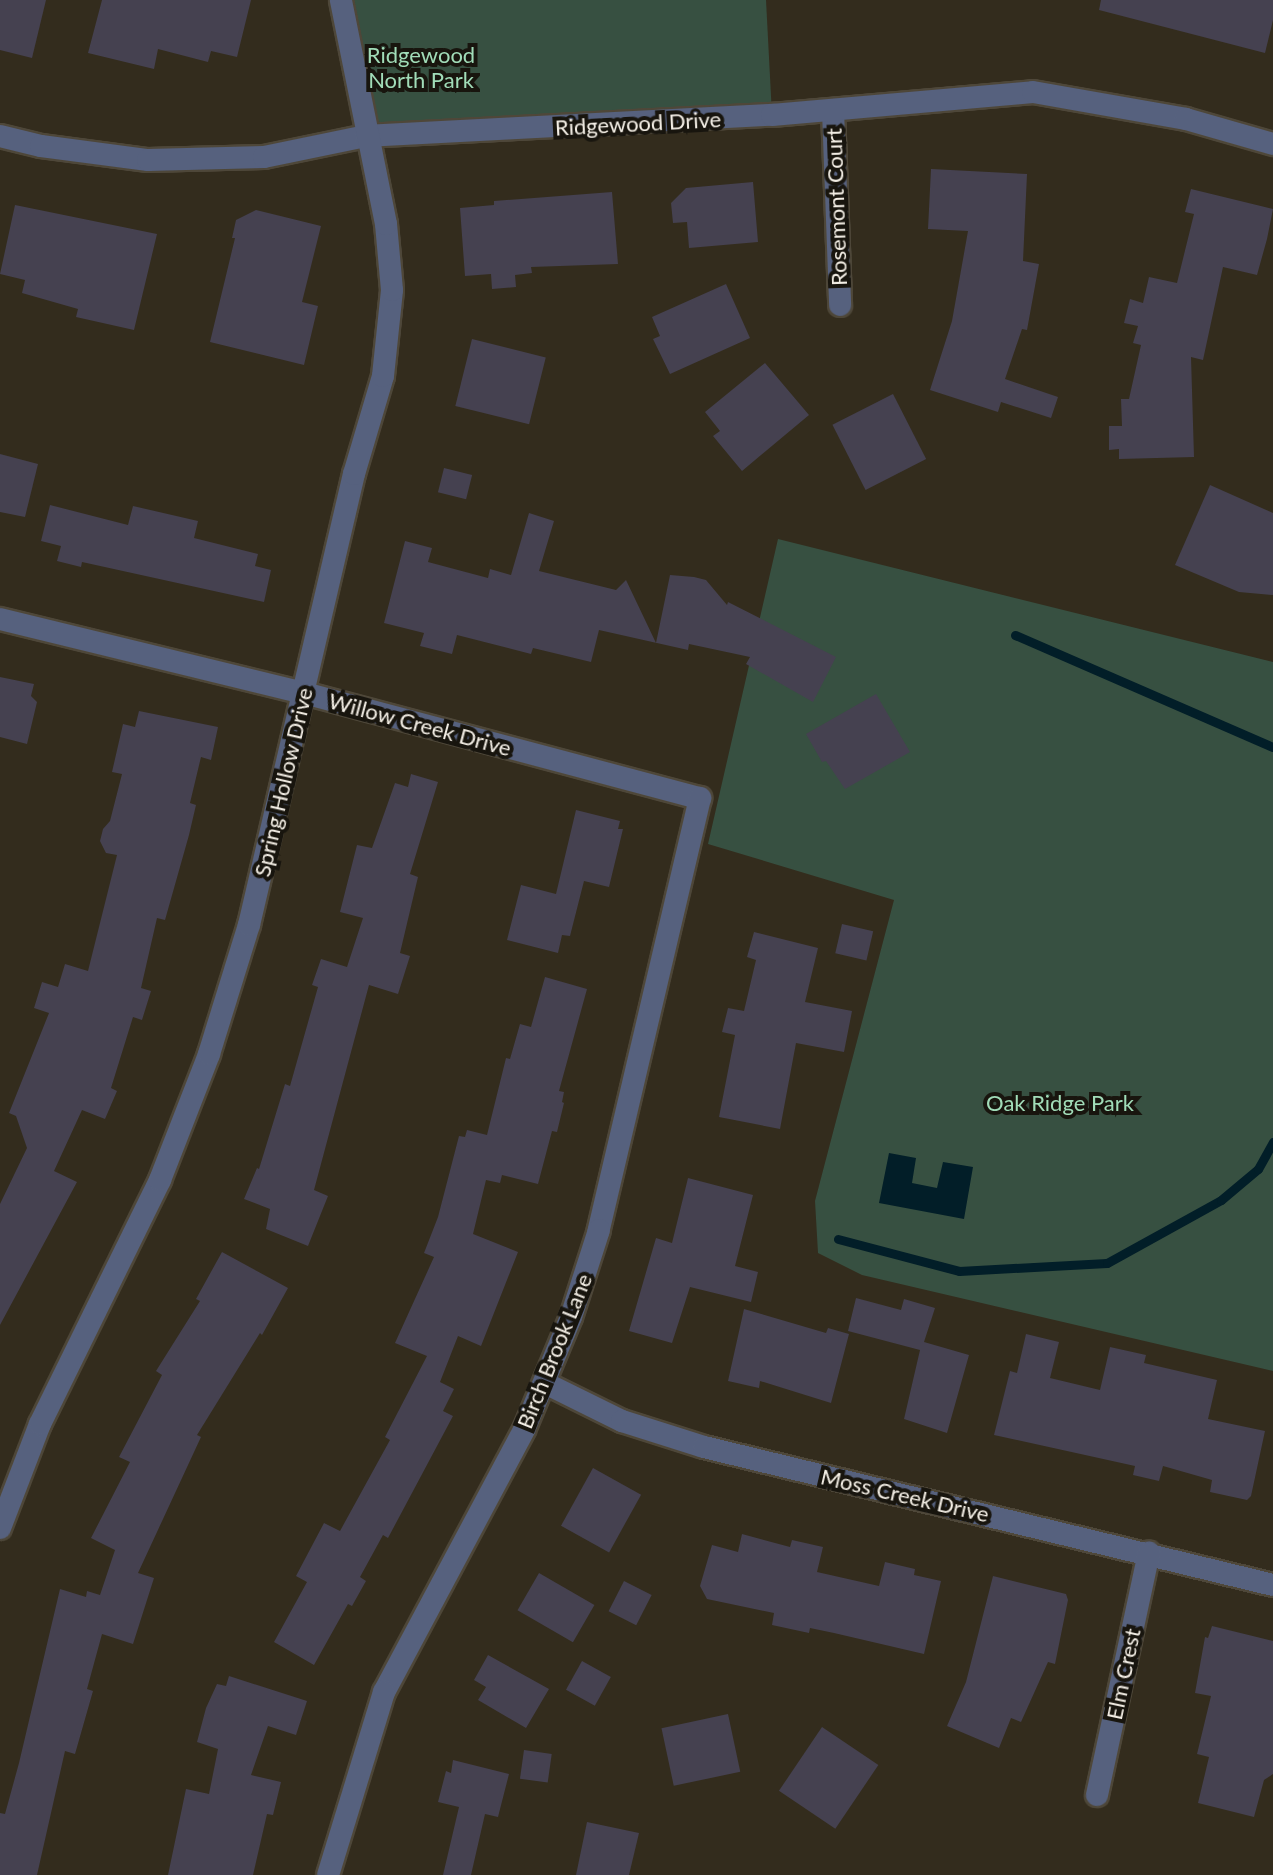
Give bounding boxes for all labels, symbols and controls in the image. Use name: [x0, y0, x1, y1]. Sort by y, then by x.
park label: Ridgewood North Park: [367, 41, 475, 92]
street label: Ridgewood Drive: [554, 105, 722, 141]
street label: Rosemont Court: [820, 128, 852, 286]
street label: Spring Hollow Drive: [248, 685, 318, 879]
street label: Willow Creek Drive: [326, 687, 514, 761]
park label: Oak Ridge Park: [986, 1090, 1134, 1116]
street label: Birch Brook Lane: [511, 1270, 597, 1432]
street label: Moss Creek Drive: [818, 1463, 992, 1527]
street label: Elm Crest: [1100, 1626, 1146, 1722]

